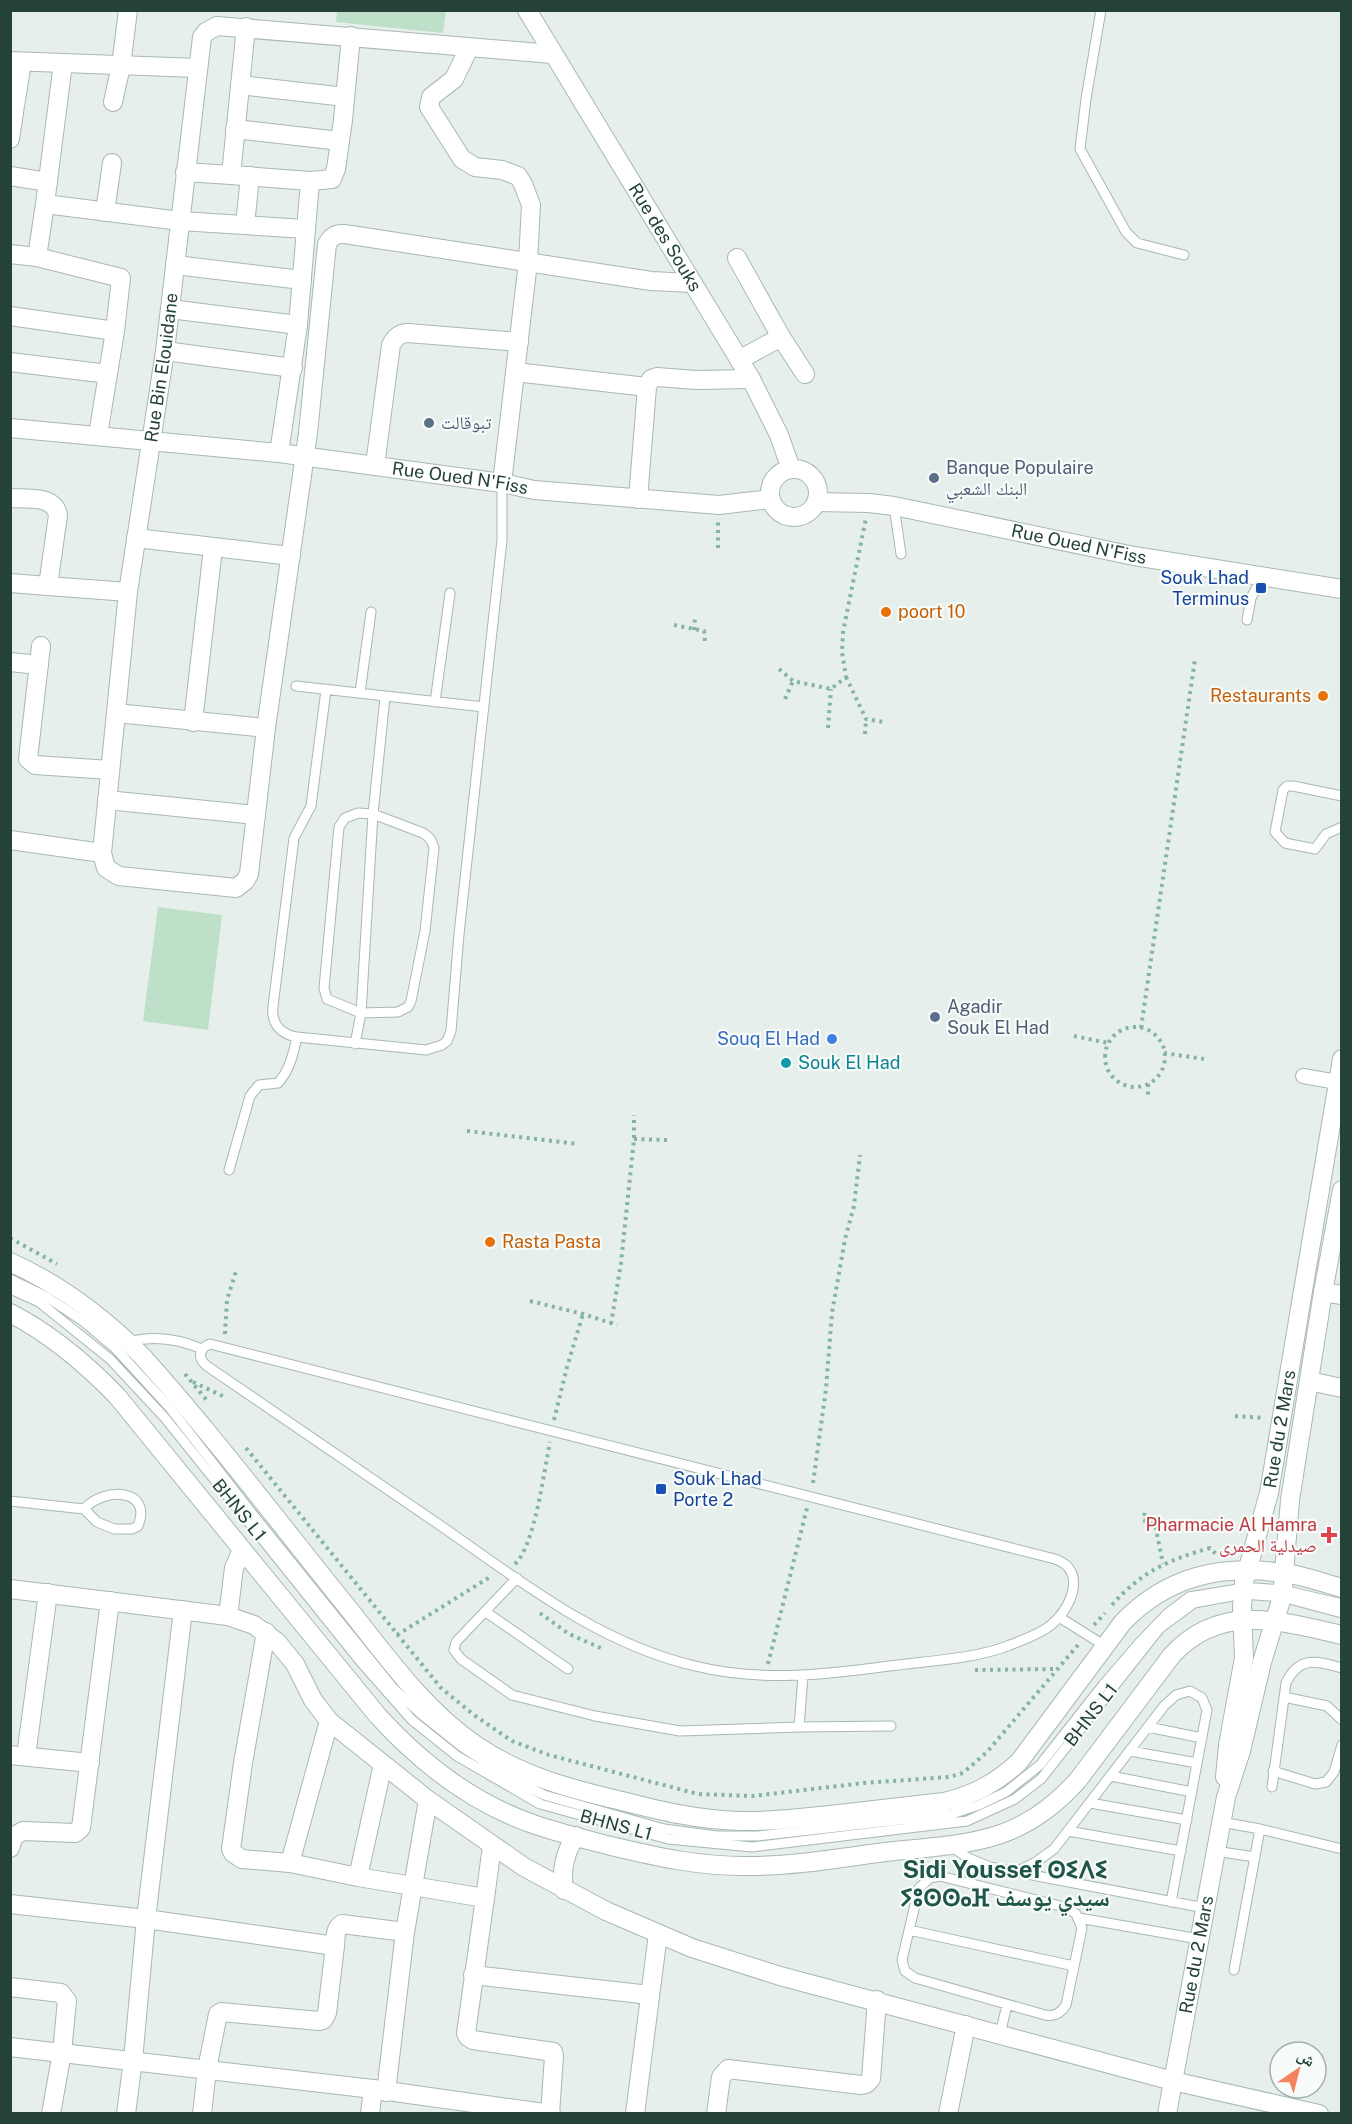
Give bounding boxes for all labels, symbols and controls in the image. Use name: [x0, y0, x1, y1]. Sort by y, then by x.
street label: Rue des Souks: [625, 179, 706, 295]
street label: Rue Bin Elouidane: [140, 292, 182, 444]
place label: تبوقالت: [441, 412, 492, 434]
marker: تبوقالت: [422, 416, 436, 430]
street label: Rue Oued N'Fiss: [391, 457, 530, 498]
place label: Banque Populaire البنك الشعبي: [946, 457, 1094, 504]
marker: Banque Populaire البنك الشعبي: [927, 471, 941, 485]
street label: Rue Oued N'Fiss: [1010, 520, 1148, 568]
place label: Souk Lhad Terminus: [1160, 567, 1249, 609]
marker: Souk Lhad Terminus: [1254, 581, 1268, 595]
place label: poort 10: [898, 601, 966, 622]
marker: poort 10: [879, 605, 893, 619]
place label: Restaurants: [1210, 685, 1311, 706]
marker: Restaurants: [1316, 689, 1330, 703]
place label: Agadir Souk El Had: [947, 996, 1049, 1038]
marker: Agadir Souk El Had: [928, 1010, 942, 1024]
place label: Souq El Had: [717, 1028, 820, 1049]
marker: Souq El Had: [825, 1032, 839, 1046]
place label: Souk El Had: [798, 1052, 900, 1073]
marker: Souk El Had: [779, 1056, 793, 1070]
place label: Rasta Pasta: [502, 1231, 601, 1252]
marker: Rasta Pasta: [483, 1235, 497, 1249]
street label: Rue du 2 Mars: [1259, 1368, 1300, 1490]
place label: Souk Lhad Porte 2: [673, 1468, 762, 1510]
street label: BHNS L1: [208, 1474, 271, 1545]
marker: Souk Lhad Porte 2: [654, 1482, 668, 1496]
place label: Pharmacie Al Hamra صيدلية الحمرى: [1146, 1514, 1317, 1557]
marker: Pharmacie Al Hamra صيدلية الحمرى: [1322, 1528, 1336, 1542]
street label: BHNS L1: [1060, 1679, 1122, 1750]
street label: BHNS L1: [578, 1805, 654, 1844]
district label: Sidi Youssef ⵙⵉⴷⵉ ⵢⵓⵙⵙⴰⴼ سيدي يوسف: [900, 1855, 1110, 1917]
street label: Rue du 2 Mars: [1175, 1894, 1217, 2015]
north arrow: [1268, 2040, 1328, 2100]
text: ش: [1294, 2045, 1319, 2071]

